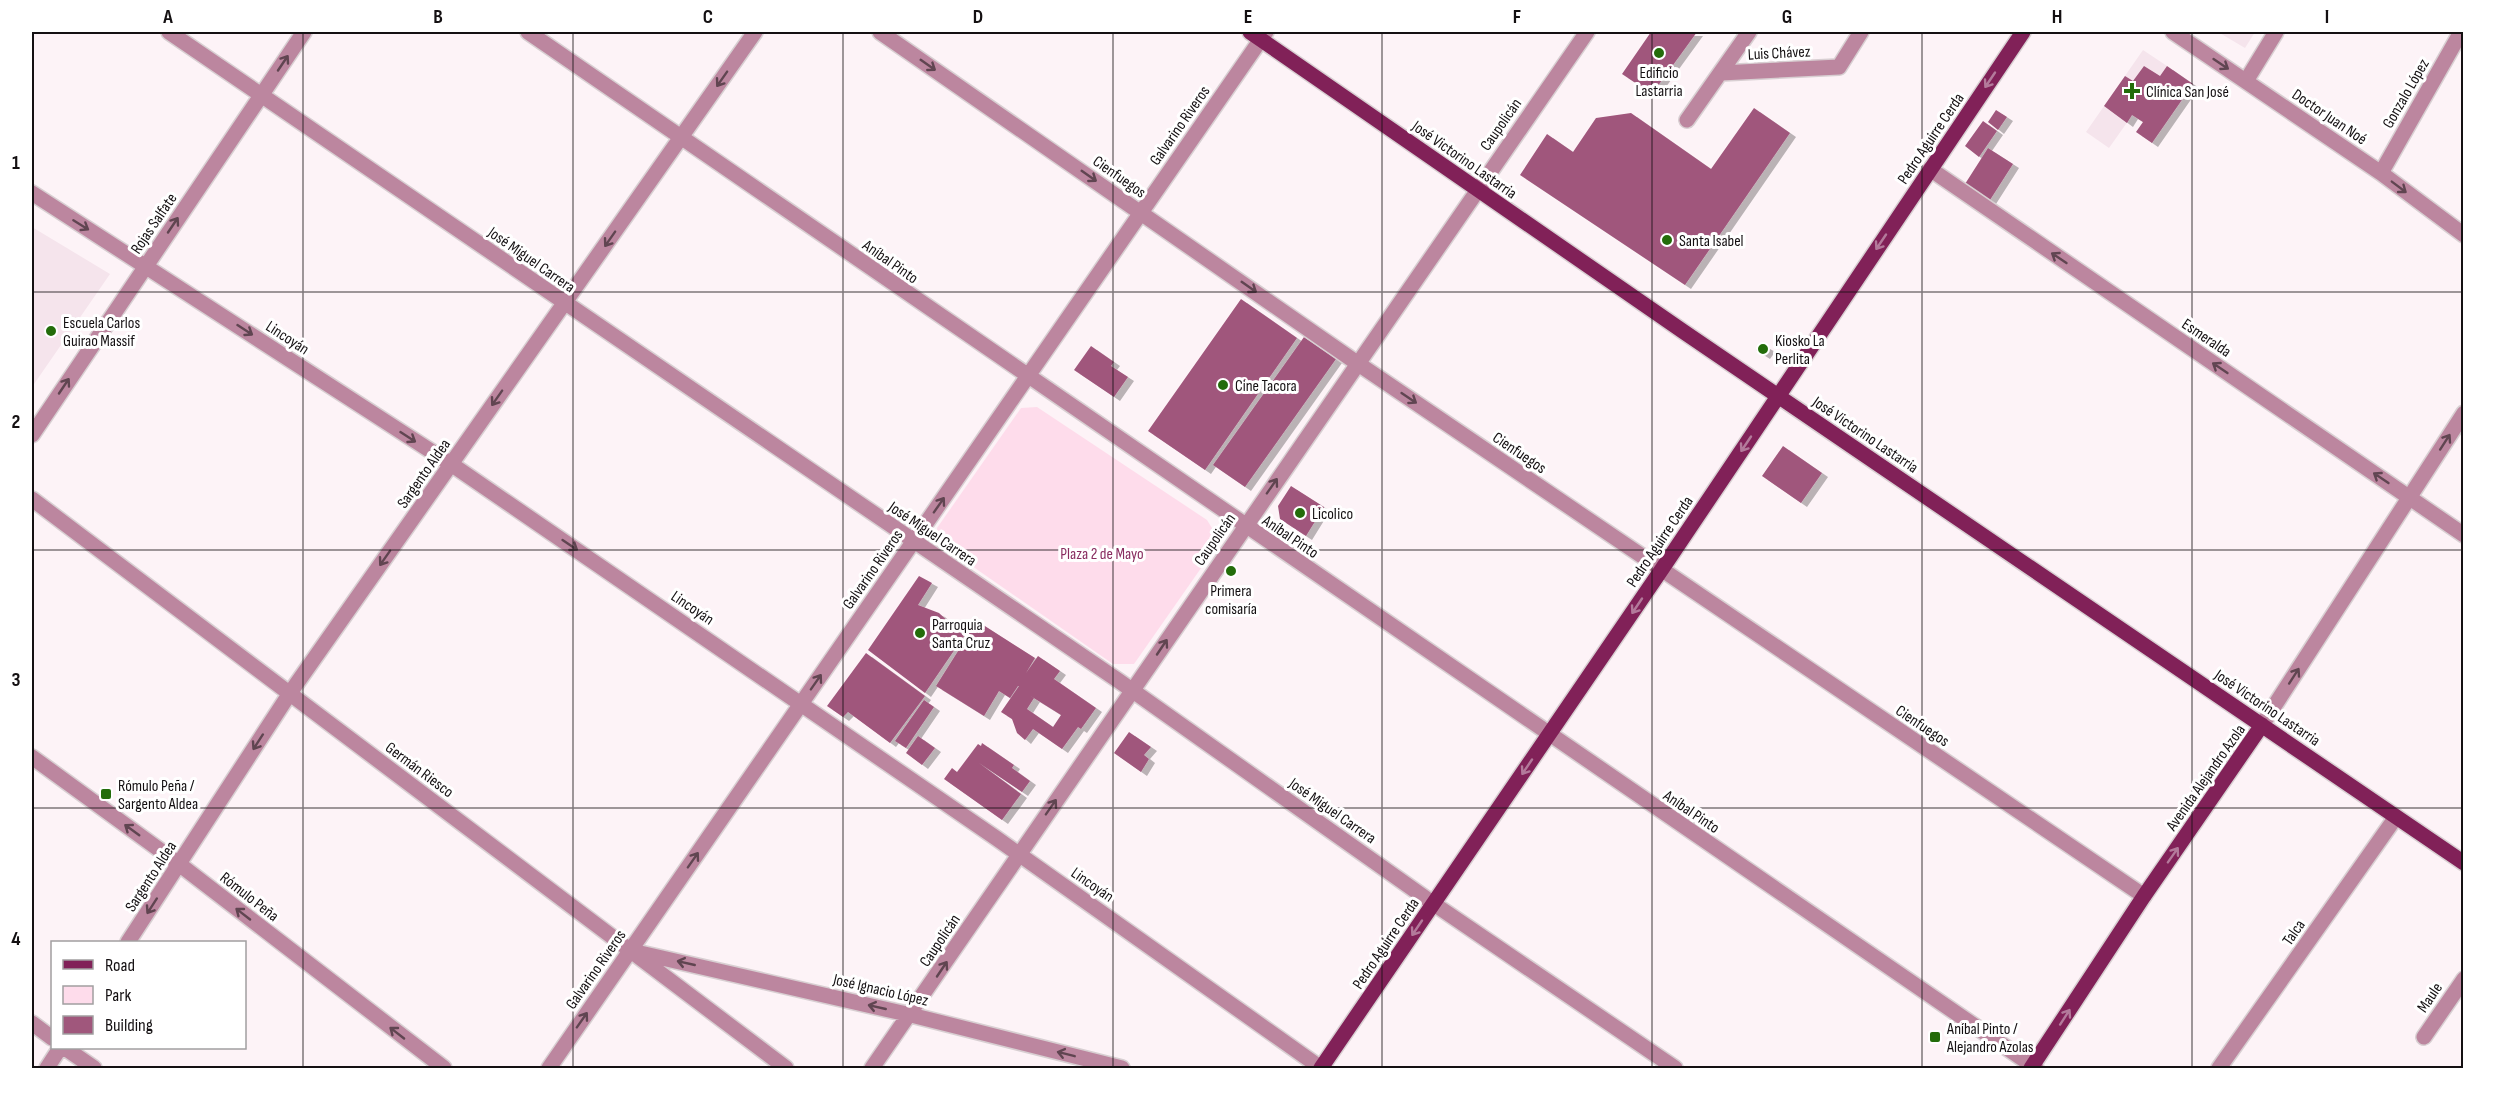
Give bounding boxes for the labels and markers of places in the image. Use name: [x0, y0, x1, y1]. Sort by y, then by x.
marker: Edificio Lastarria: [1652, 46, 1666, 60]
place label: Edificio Lastarria: [1635, 64, 1683, 101]
marker: Clínica San José: [2123, 82, 2141, 100]
place label: Clínica San José: [2146, 83, 2229, 102]
place label: Santa Isabel: [1679, 232, 1744, 251]
marker: Santa Isabel: [1660, 233, 1674, 247]
place label: Escuela Carlos Guirao Massif: [63, 314, 140, 351]
marker: Escuela Carlos Guirao Massif: [44, 324, 58, 338]
place label: Kiosko La Perlita: [1775, 332, 1825, 369]
marker: Kiosko La Perlita: [1756, 342, 1770, 356]
place label: Cine Tacora: [1235, 377, 1297, 396]
marker: Cine Tacora: [1216, 378, 1230, 392]
place label: Licolico: [1312, 505, 1353, 524]
marker: Licolico: [1293, 506, 1307, 520]
marker: Primera comisaría: [1224, 564, 1238, 578]
place label: Primera comisaría: [1205, 582, 1257, 619]
place label: Parroquia Santa Cruz: [932, 616, 990, 653]
marker: Parroquia Santa Cruz: [913, 626, 927, 640]
place label: Rómulo Peña / Sargento Aldea: [118, 777, 198, 814]
marker: Rómulo Peña / Sargento Aldea: [99, 787, 113, 801]
place label: Aníbal Pinto / Alejandro Azolas: [1946, 1020, 2034, 1057]
marker: Aníbal Pinto / Alejandro Azolas: [1928, 1030, 1942, 1044]

